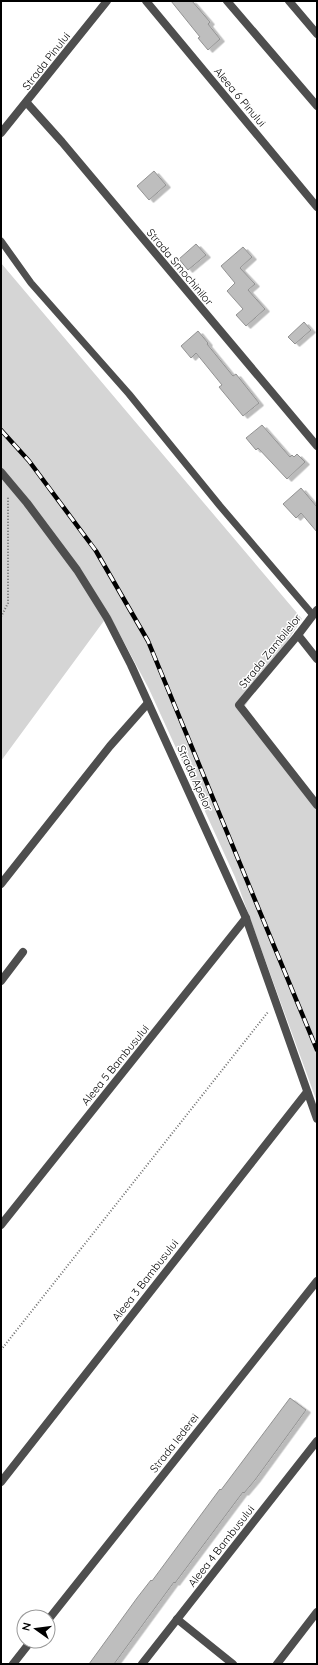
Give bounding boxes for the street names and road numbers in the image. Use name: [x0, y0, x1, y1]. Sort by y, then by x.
street label: Strada Pinului: [19, 29, 73, 93]
street label: Aleea 6 Pinului: [211, 64, 269, 130]
street label: Strada Smochinilor: [144, 226, 217, 309]
street label: Strada Zambilelor: [236, 610, 305, 691]
street label: Strada Apelor: [174, 743, 216, 814]
street label: Aleea 5 Bambusului: [78, 1022, 152, 1108]
street label: Aleea 3 Bambusului: [109, 1236, 181, 1324]
street label: Strada Iederei: [146, 1411, 202, 1475]
street label: Aleea 4 Bambusului: [185, 1502, 257, 1590]

